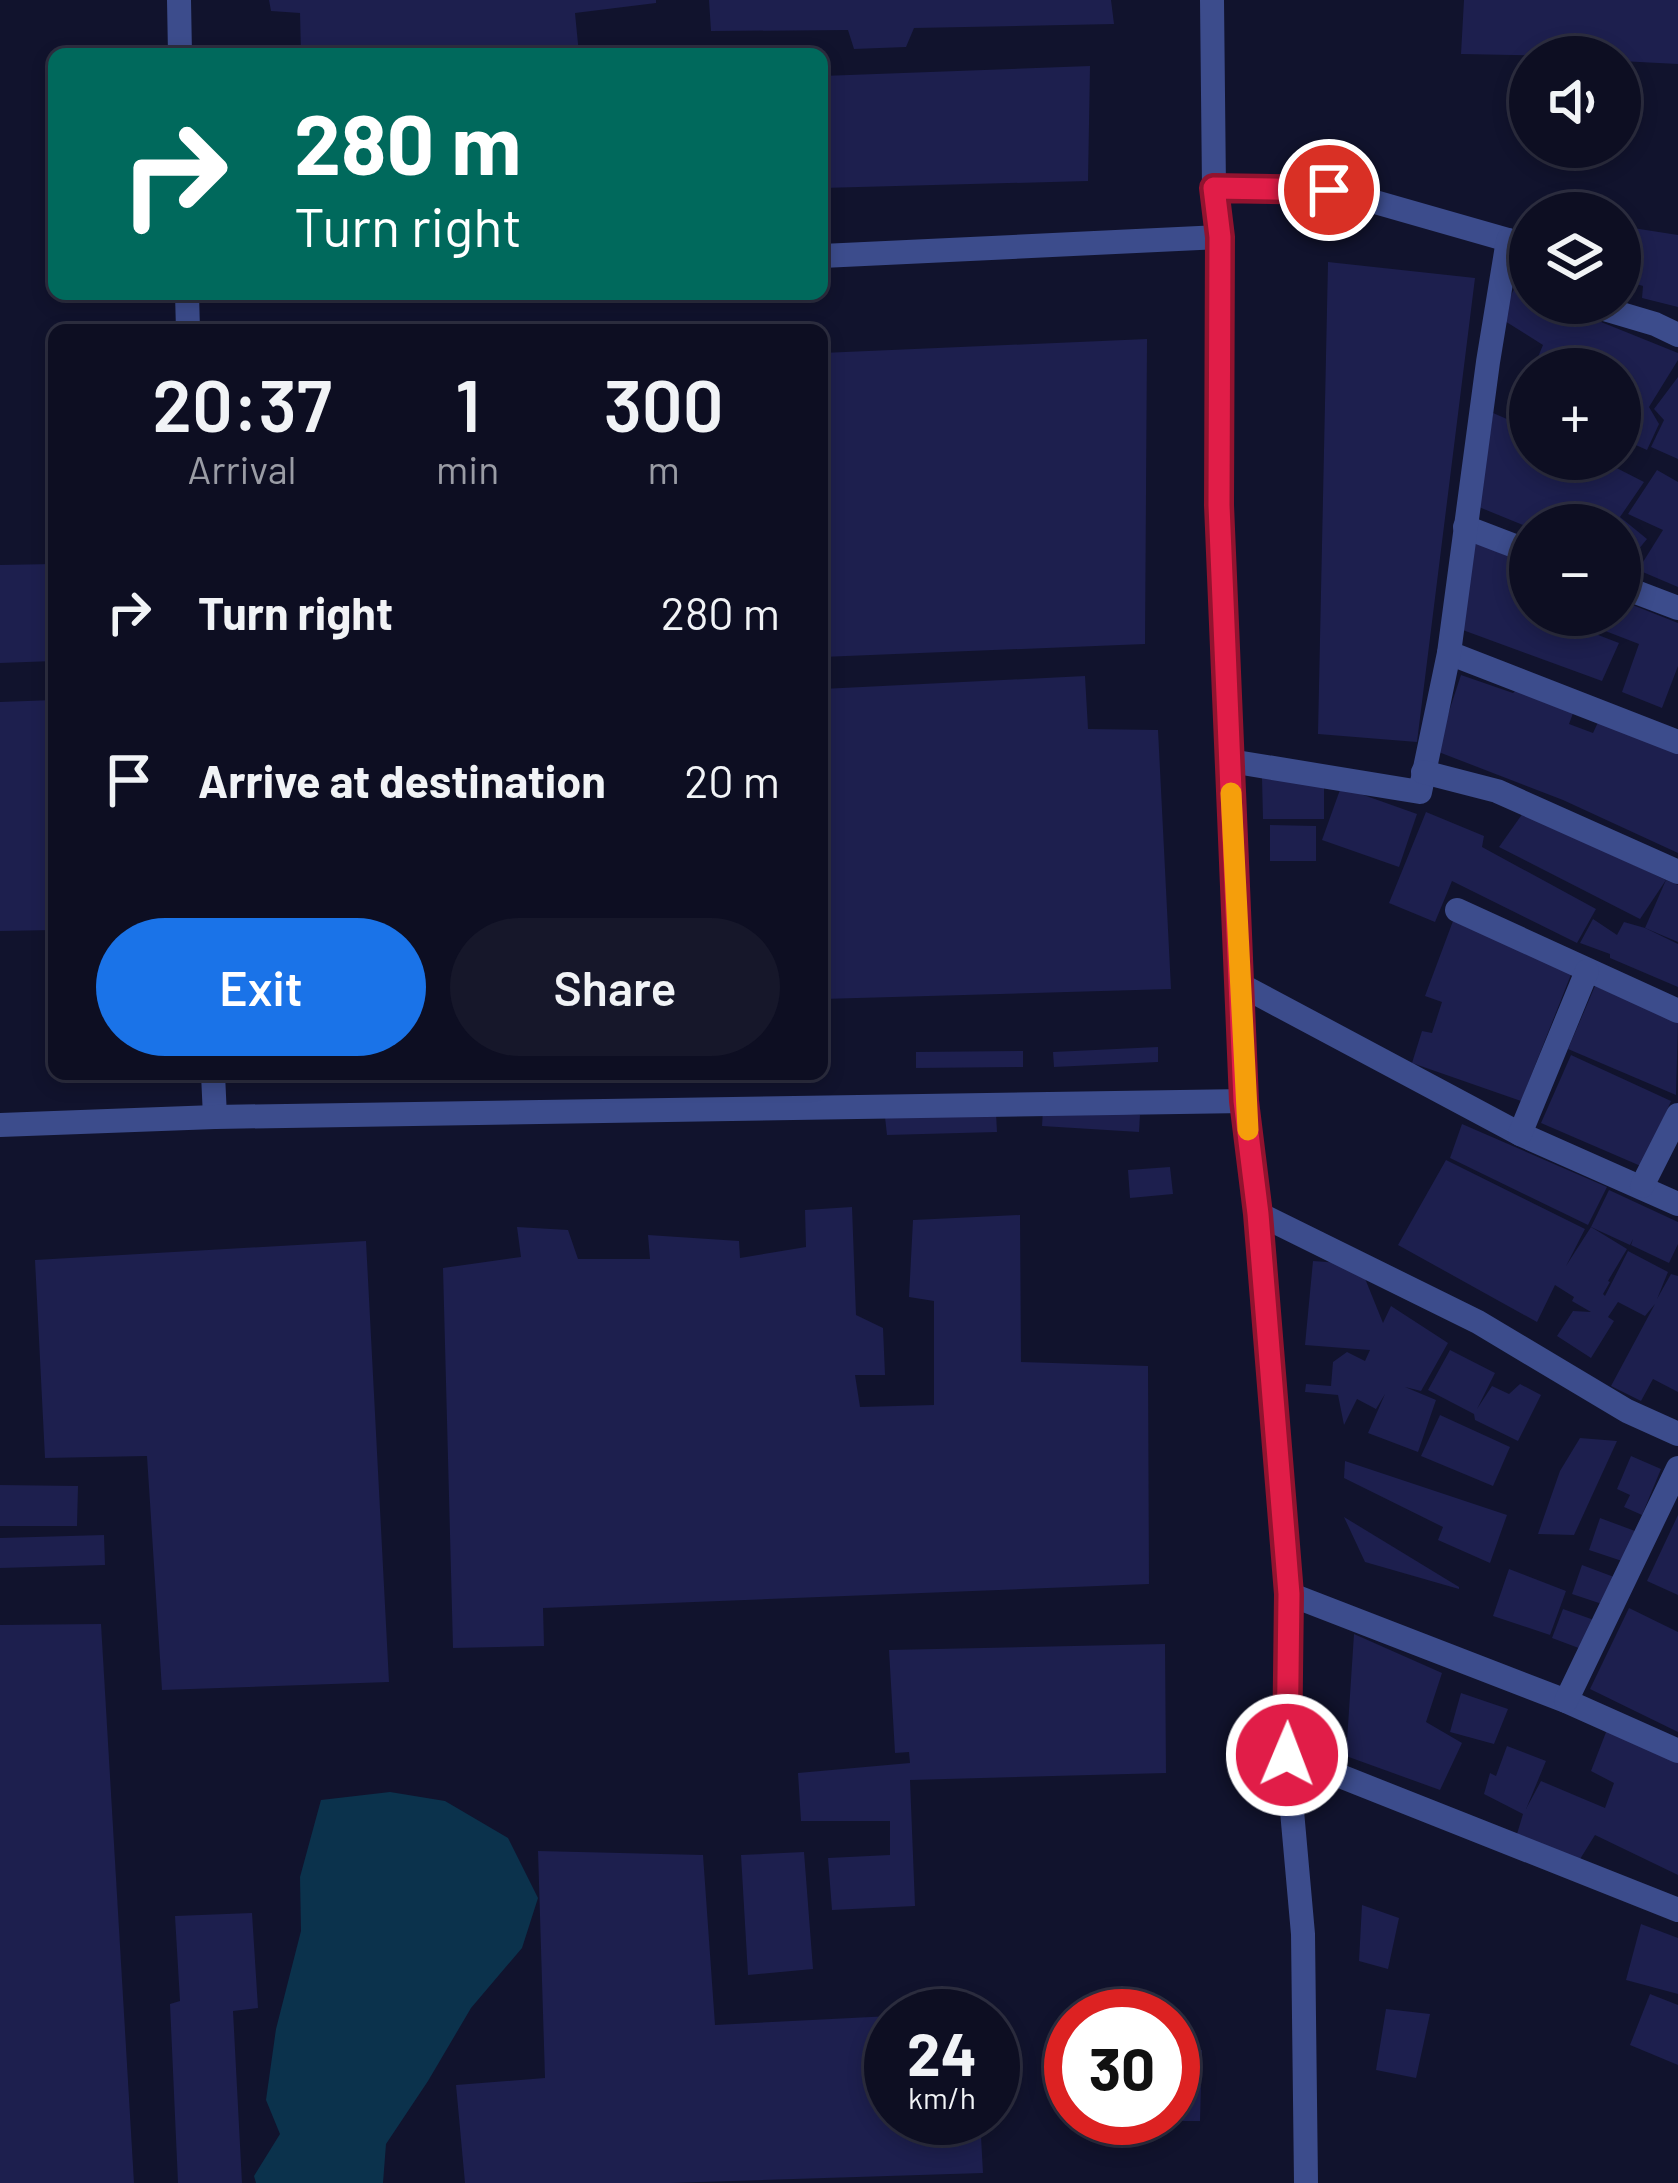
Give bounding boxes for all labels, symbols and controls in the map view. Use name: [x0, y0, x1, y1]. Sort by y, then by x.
map controls: [1509, 36, 1641, 636]
button: sound: [1509, 36, 1641, 168]
text: 280 m: [294, 91, 521, 192]
icon: right: [96, 96, 252, 252]
pin: [1278, 139, 1380, 241]
icon: arrive: [1296, 157, 1362, 223]
button: layers: [1509, 192, 1641, 324]
text: Turn right: [294, 193, 522, 258]
button: +: [1509, 348, 1641, 480]
text: 20:37: [152, 360, 332, 446]
text: 1: [455, 360, 480, 446]
text: 300: [604, 360, 724, 446]
text: Arrival: [188, 445, 297, 492]
text: min: [436, 445, 499, 492]
text: m: [648, 445, 680, 492]
button: −: [1509, 504, 1641, 636]
icon: right: [96, 579, 162, 645]
text: Turn right: [198, 585, 393, 639]
text: 280 m: [661, 585, 780, 639]
icon: arrive: [96, 747, 162, 813]
text: Arrive at destination: [198, 753, 606, 807]
text: 20 m: [684, 753, 780, 807]
button: Exit: [96, 918, 426, 1056]
button: Share: [450, 918, 780, 1056]
position arrow: [1224, 1692, 1350, 1818]
speed limit sign: 30: [1044, 1989, 1200, 2145]
text: 24: [907, 2016, 977, 2088]
text: km/h: [908, 2079, 976, 2115]

